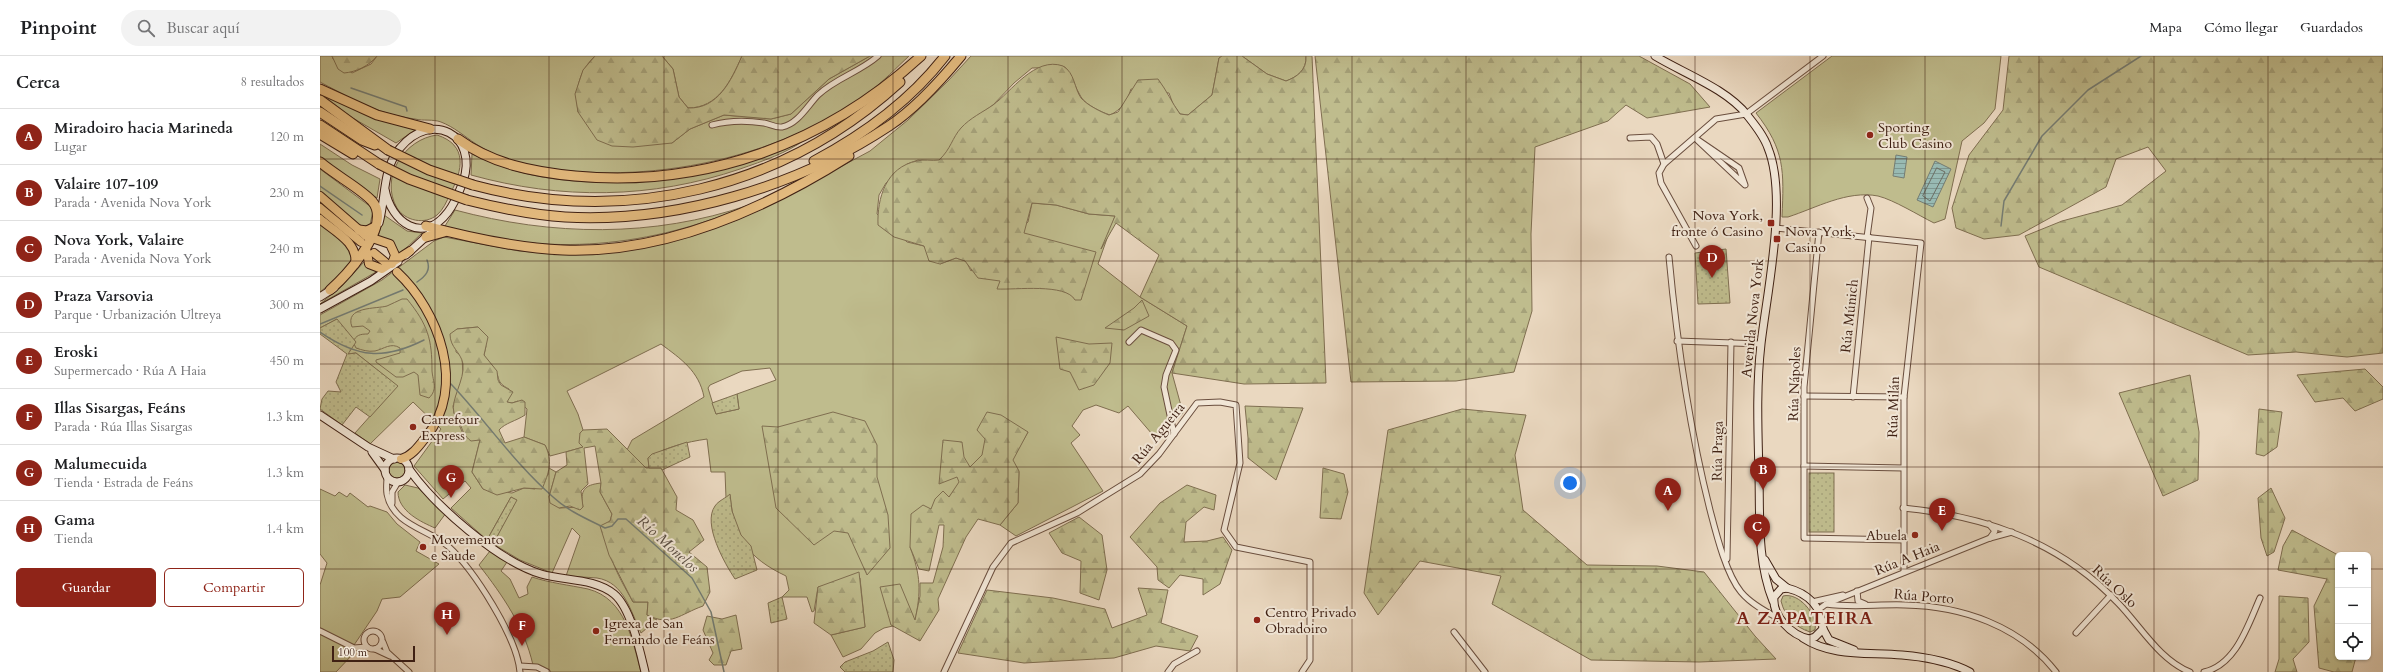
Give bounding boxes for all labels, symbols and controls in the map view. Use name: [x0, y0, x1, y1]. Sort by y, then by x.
search box: [121, 10, 401, 46]
text: Pinpoint: [20, 15, 97, 41]
icon: search: [135, 17, 157, 39]
text: Buscar aquí: [167, 18, 240, 38]
text: Mapa: [2149, 18, 2182, 37]
text: Cómo llegar: [2204, 18, 2278, 37]
text: Guardados: [2300, 18, 2363, 37]
text: Cerca: [16, 71, 60, 94]
text: 8 resultados: [240, 73, 304, 91]
text: Miradoiro hacia Marineda: [54, 118, 233, 138]
place label: Sporting Club Casino: [1878, 118, 1953, 153]
text: A: [24, 128, 34, 146]
text: 120 m: [270, 128, 304, 146]
marker: Sporting Club Casino: [1865, 130, 1875, 140]
text: Lugar: [54, 138, 87, 156]
text: Valaire 107-109: [54, 174, 158, 194]
text: B: [24, 184, 34, 202]
text: 230 m: [270, 184, 304, 202]
text: Parada · Avenida Nova York: [54, 194, 212, 212]
place label: Nova York, fronte ó Casino: [1671, 206, 1763, 241]
marker: Nova York, fronte ó Casino: [1766, 218, 1776, 228]
place label: Nova York, Casino: [1785, 222, 1856, 257]
text: Nova York, Valaire: [54, 230, 184, 250]
marker: Nova York, Casino: [1772, 234, 1782, 244]
text: C: [24, 240, 34, 258]
text: 240 m: [270, 240, 304, 258]
pin: D: [1699, 245, 1725, 278]
text: Parada · Avenida Nova York: [54, 250, 212, 268]
street label: Avenida Nova York: [1737, 257, 1768, 378]
street label: Rúa Múnich: [1836, 278, 1863, 354]
text: Praza Varsovia: [54, 286, 153, 306]
text: D: [23, 296, 35, 314]
text: 300 m: [270, 296, 304, 314]
text: Parque · Urbanización Ultreya: [54, 306, 221, 324]
text: Eroski: [54, 342, 98, 362]
street label: Rúa Nápoles: [1784, 346, 1805, 422]
text: E: [25, 352, 33, 370]
text: 450 m: [270, 352, 304, 370]
text: Supermercado · Rúa A Haia: [54, 362, 206, 380]
street label: Rúa Milán: [1883, 376, 1904, 438]
text: Illas Sisargas, Feáns: [54, 398, 186, 418]
street label: Rúa Agueira: [1128, 399, 1189, 468]
text: F: [25, 408, 33, 426]
text: 1.3 km: [266, 408, 304, 426]
place label: Carrefour Express: [421, 410, 480, 445]
text: Parada · Rúa Illas Sisargas: [54, 418, 192, 436]
street label: Rúa Praga: [1707, 421, 1728, 481]
marker: Carrefour Express: [408, 422, 418, 432]
text: Malumecuida: [54, 454, 147, 474]
pin: B: [1750, 457, 1776, 490]
text: G: [24, 464, 34, 482]
text: 1.3 km: [266, 464, 304, 482]
pin: G: [438, 465, 464, 498]
your location: [1560, 473, 1580, 493]
text: Tienda · Estrada de Feáns: [54, 474, 193, 492]
pin: A: [1655, 478, 1681, 511]
pin: E: [1929, 498, 1955, 531]
text: Gama: [54, 510, 95, 530]
water label: Río Monelos: [633, 511, 703, 577]
pin: C: [1744, 514, 1770, 547]
text: H: [23, 520, 35, 538]
text: 1.4 km: [266, 520, 304, 538]
place label: Abuela: [1866, 526, 1907, 545]
text: Tienda: [54, 530, 93, 548]
place label: Movemento e Saude: [431, 530, 504, 565]
marker: Abuela: [1910, 530, 1920, 540]
street label: Rúa A Haia: [1872, 537, 1943, 580]
marker: Movemento e Saude: [418, 542, 428, 552]
map controls: [2335, 552, 2371, 660]
button: +: [2335, 552, 2371, 588]
street label: Rúa Oslo: [2088, 561, 2142, 612]
button: Guardar: [16, 568, 156, 607]
button: Compartir: [164, 568, 304, 607]
street label: Rúa Porto: [1893, 584, 1955, 609]
button: −: [2335, 588, 2371, 624]
pin: H: [434, 602, 460, 635]
place label: Centro Privado Obradoiro: [1265, 603, 1357, 638]
district label: A ZAPATEIRA: [1736, 606, 1874, 631]
pin: F: [509, 613, 535, 646]
place label: Igrexa de San Fernando de Feáns: [604, 614, 715, 649]
marker: Centro Privado Obradoiro: [1252, 615, 1262, 625]
button: locate: [2335, 624, 2371, 660]
marker: Igrexa de San Fernando de Feáns: [591, 626, 601, 636]
scale bar: [332, 644, 415, 663]
text: 100 m: [338, 645, 367, 660]

